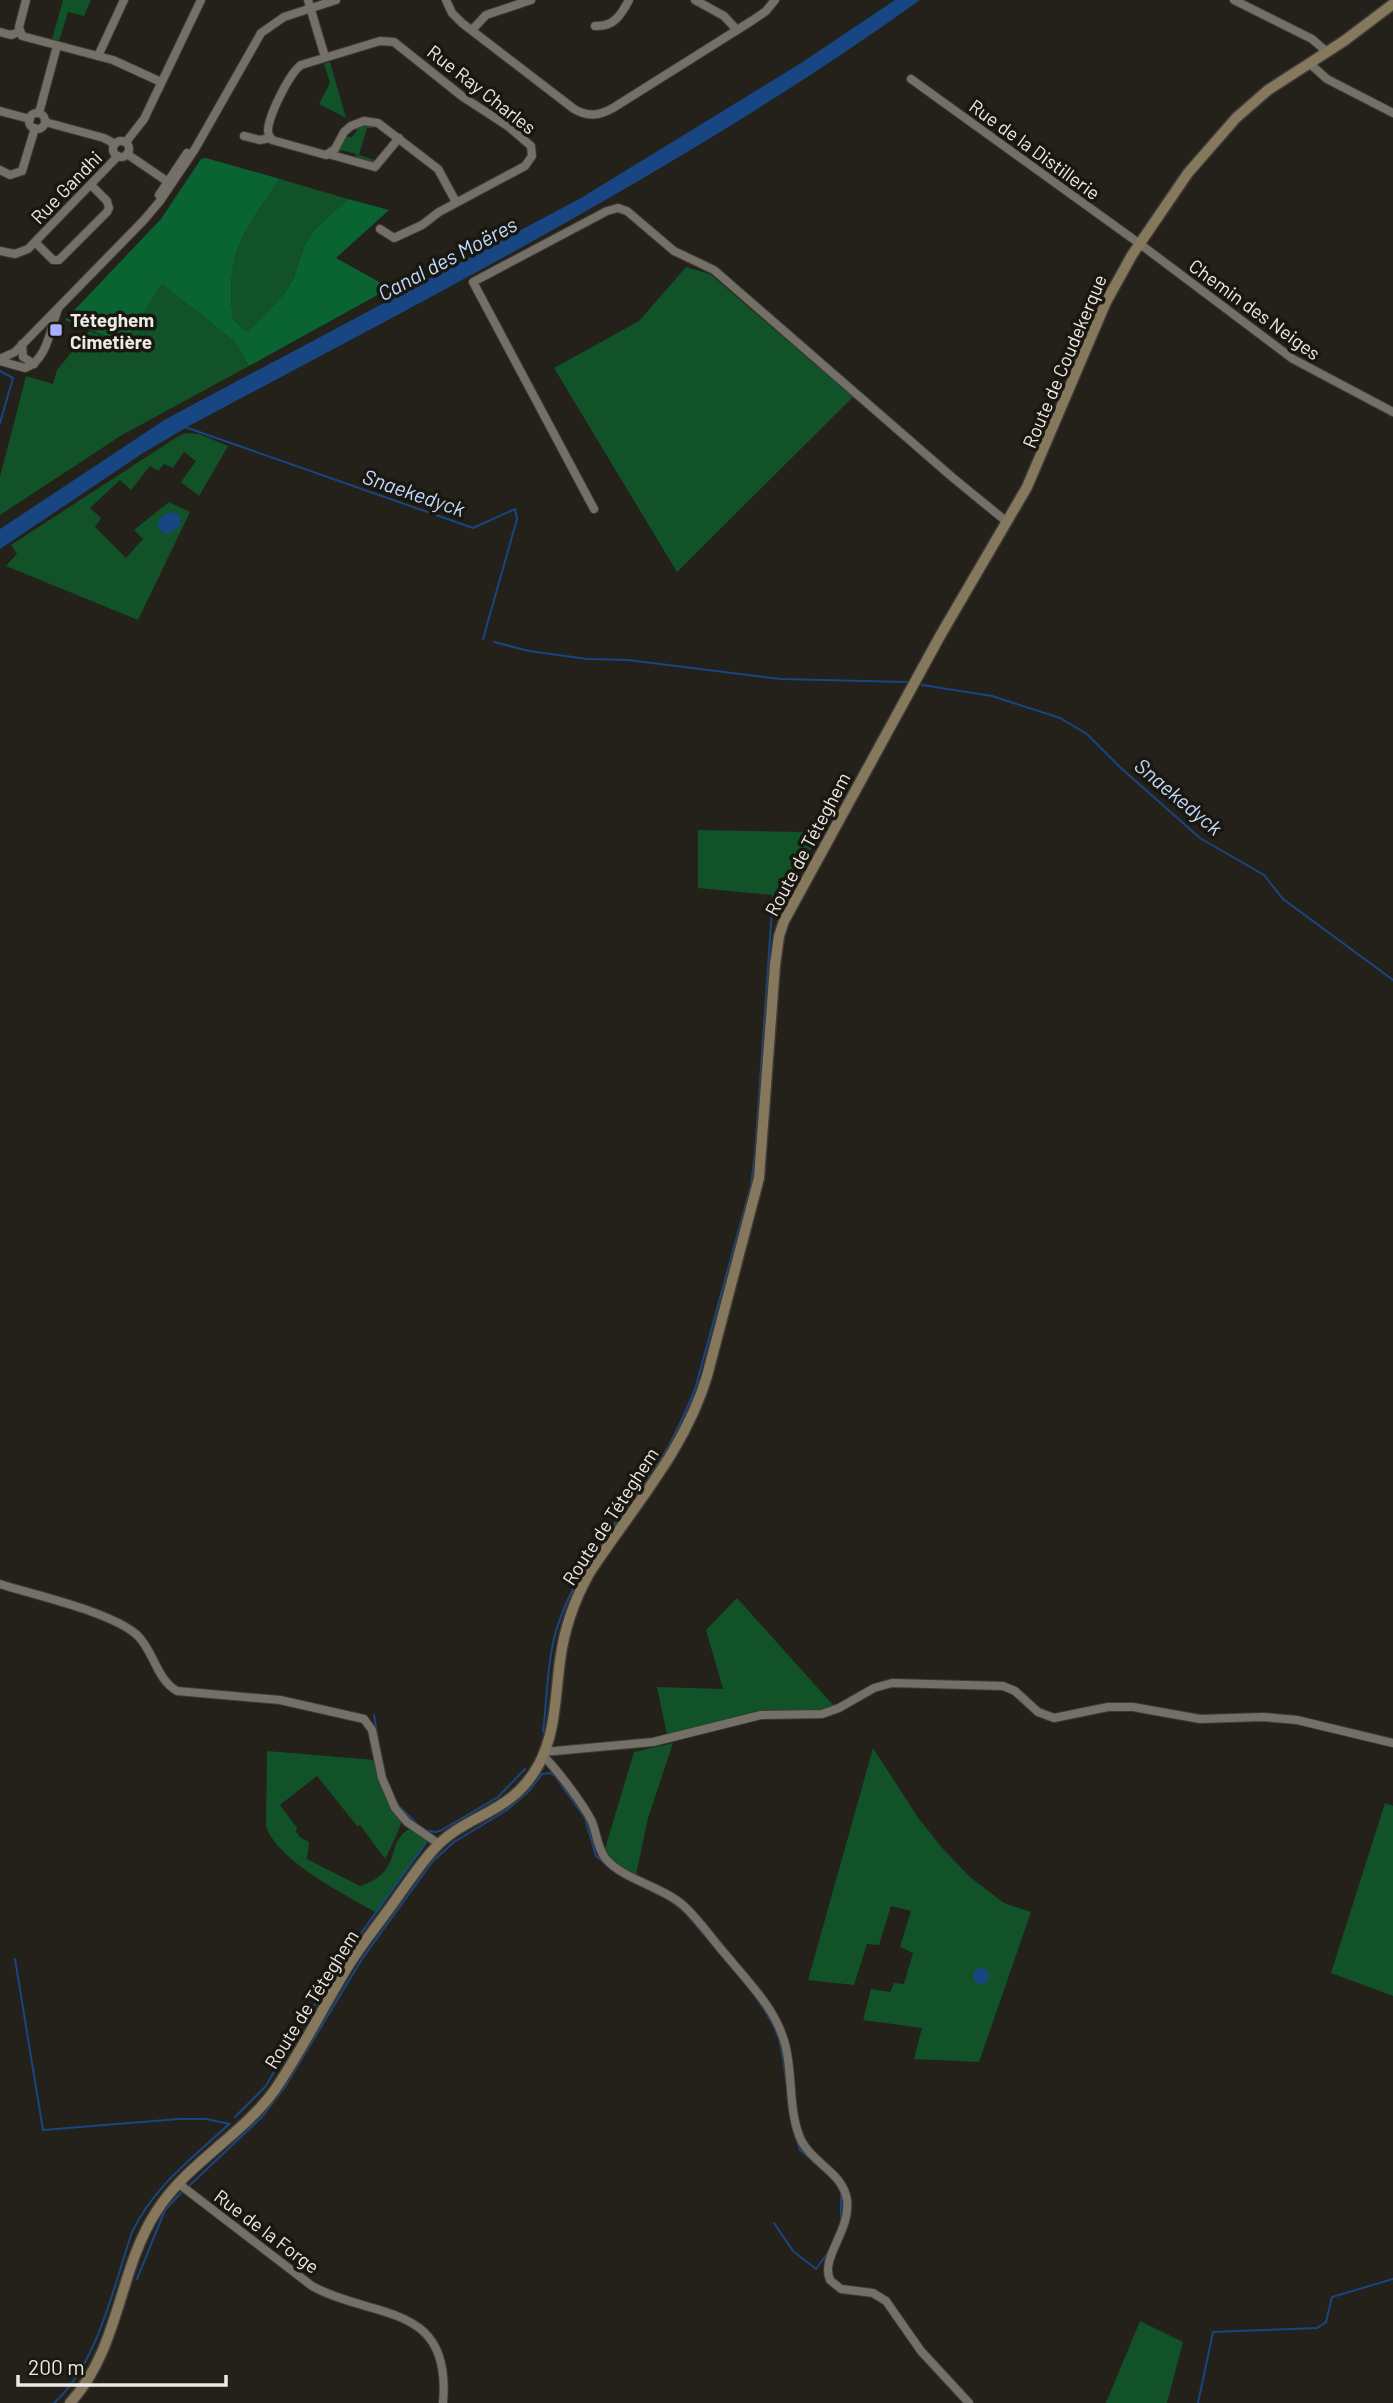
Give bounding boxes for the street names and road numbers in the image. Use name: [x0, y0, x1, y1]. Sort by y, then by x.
street label: Rue Ray Charles: [423, 39, 541, 139]
street label: Rue de la Distillerie: [965, 94, 1105, 204]
street label: Rue Gandhi: [26, 146, 106, 228]
street label: Chemin des Neiges: [1185, 254, 1325, 364]
street label: Route de Coudekerque: [1017, 271, 1111, 451]
street label: Route de Téteghem: [759, 768, 855, 920]
street label: Route de Téteghem: [557, 1443, 663, 1589]
street label: Route de Téteghem: [259, 1925, 363, 2073]
street label: Rue de la Forge: [210, 2184, 324, 2278]

